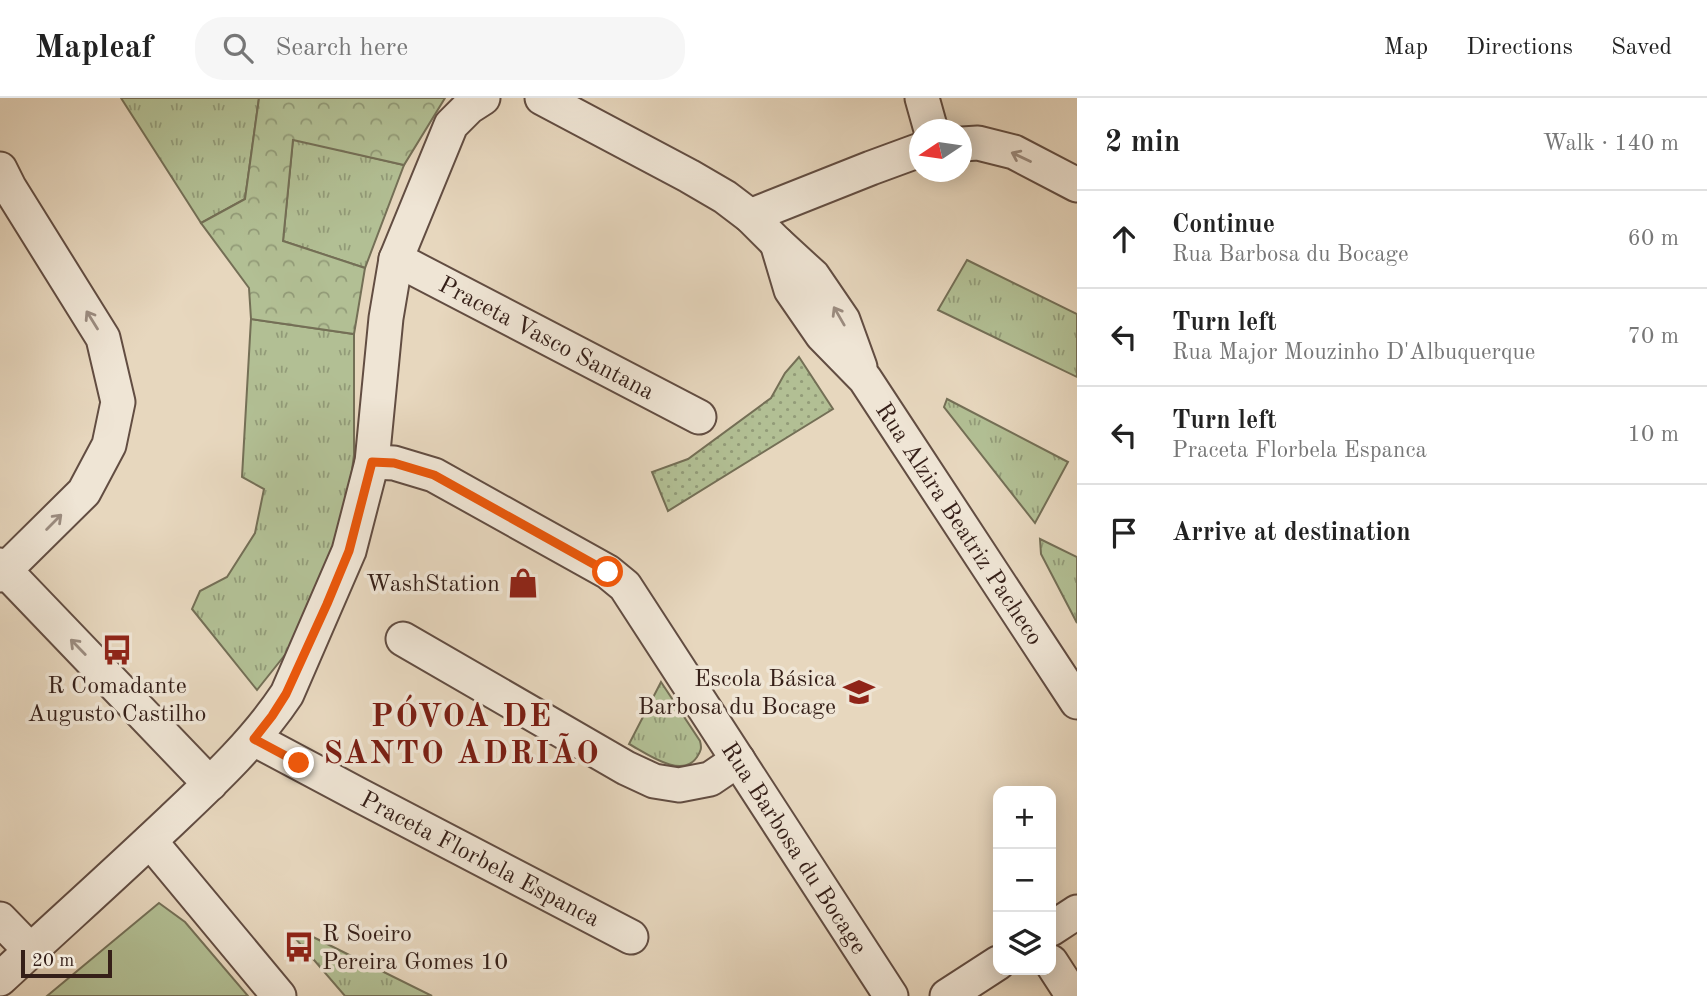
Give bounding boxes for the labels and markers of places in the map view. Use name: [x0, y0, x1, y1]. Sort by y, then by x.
shop icon: WashStation: [506, 566, 540, 600]
place label: WashStation: [366, 573, 500, 597]
bus stop icon: R Comadante Augusto Castilho: [100, 633, 134, 667]
place label: Escola Básica Barbosa du Bocage: [638, 668, 836, 720]
place label: R Comadante Augusto Castilho: [27, 675, 207, 727]
school or university icon: Escola Básica Barbosa du Bocage: [842, 675, 876, 709]
place label: R Soeiro Pereira Gomes 10: [322, 923, 508, 975]
bus stop icon: R Soeiro Pereira Gomes 10: [282, 930, 316, 964]

